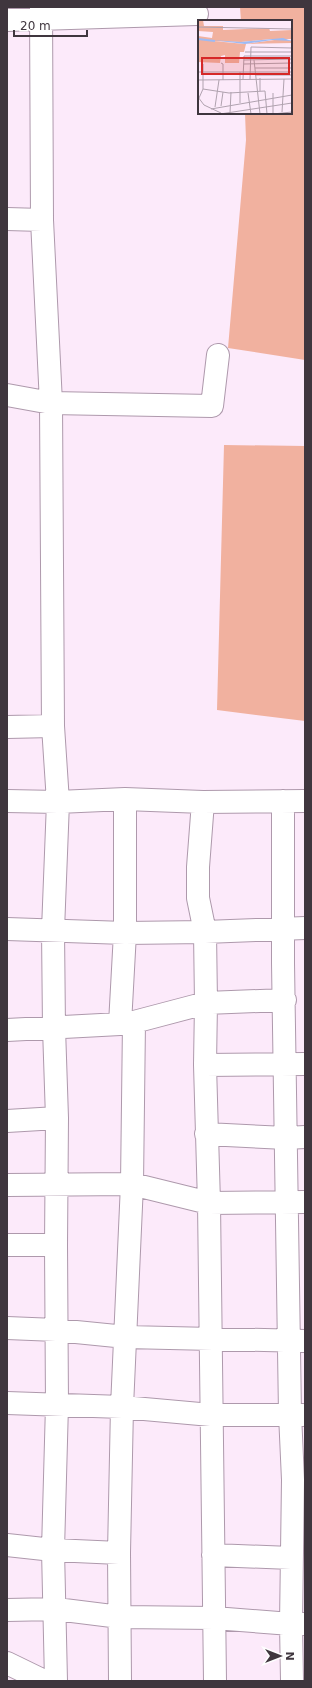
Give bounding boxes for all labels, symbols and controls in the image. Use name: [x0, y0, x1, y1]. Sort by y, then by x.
scale bar: [14, 12, 87, 38]
text: 20 m: [20, 19, 51, 33]
inset map: [198, 20, 292, 114]
north arrow: [260, 1636, 300, 1676]
text: N: [283, 1651, 296, 1661]

